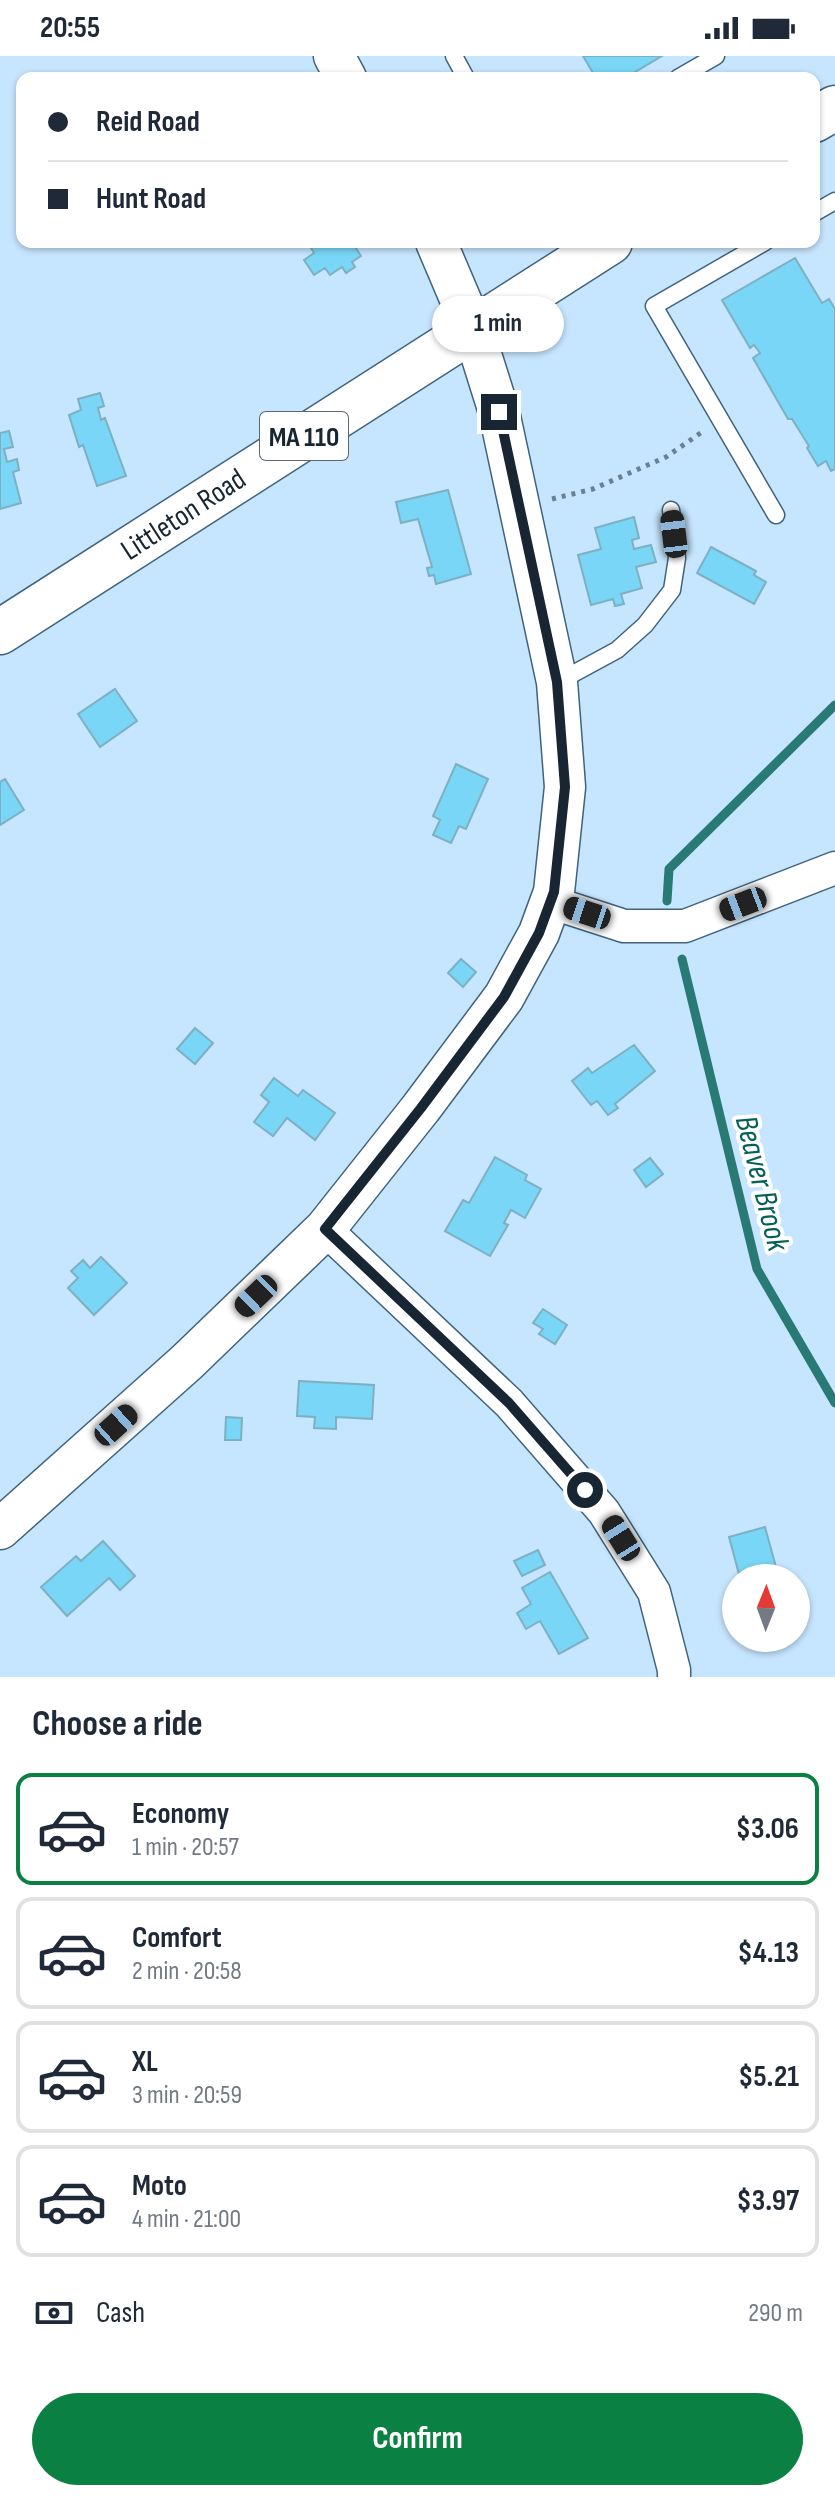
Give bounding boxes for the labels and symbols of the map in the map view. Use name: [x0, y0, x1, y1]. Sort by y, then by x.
callout: 1 min: [433, 296, 565, 352]
route end: [481, 394, 517, 430]
road number: MA 110: [260, 412, 348, 460]
street label: Littleton Road: [114, 461, 253, 568]
car: [659, 509, 689, 559]
car: [716, 884, 770, 924]
car: [560, 894, 614, 932]
water label: Beaver Brook: [726, 1112, 797, 1256]
car: [230, 1271, 282, 1321]
car: [90, 1400, 142, 1450]
route start: [567, 1472, 603, 1508]
car: [598, 1511, 644, 1565]
north arrow: [722, 1564, 810, 1652]

